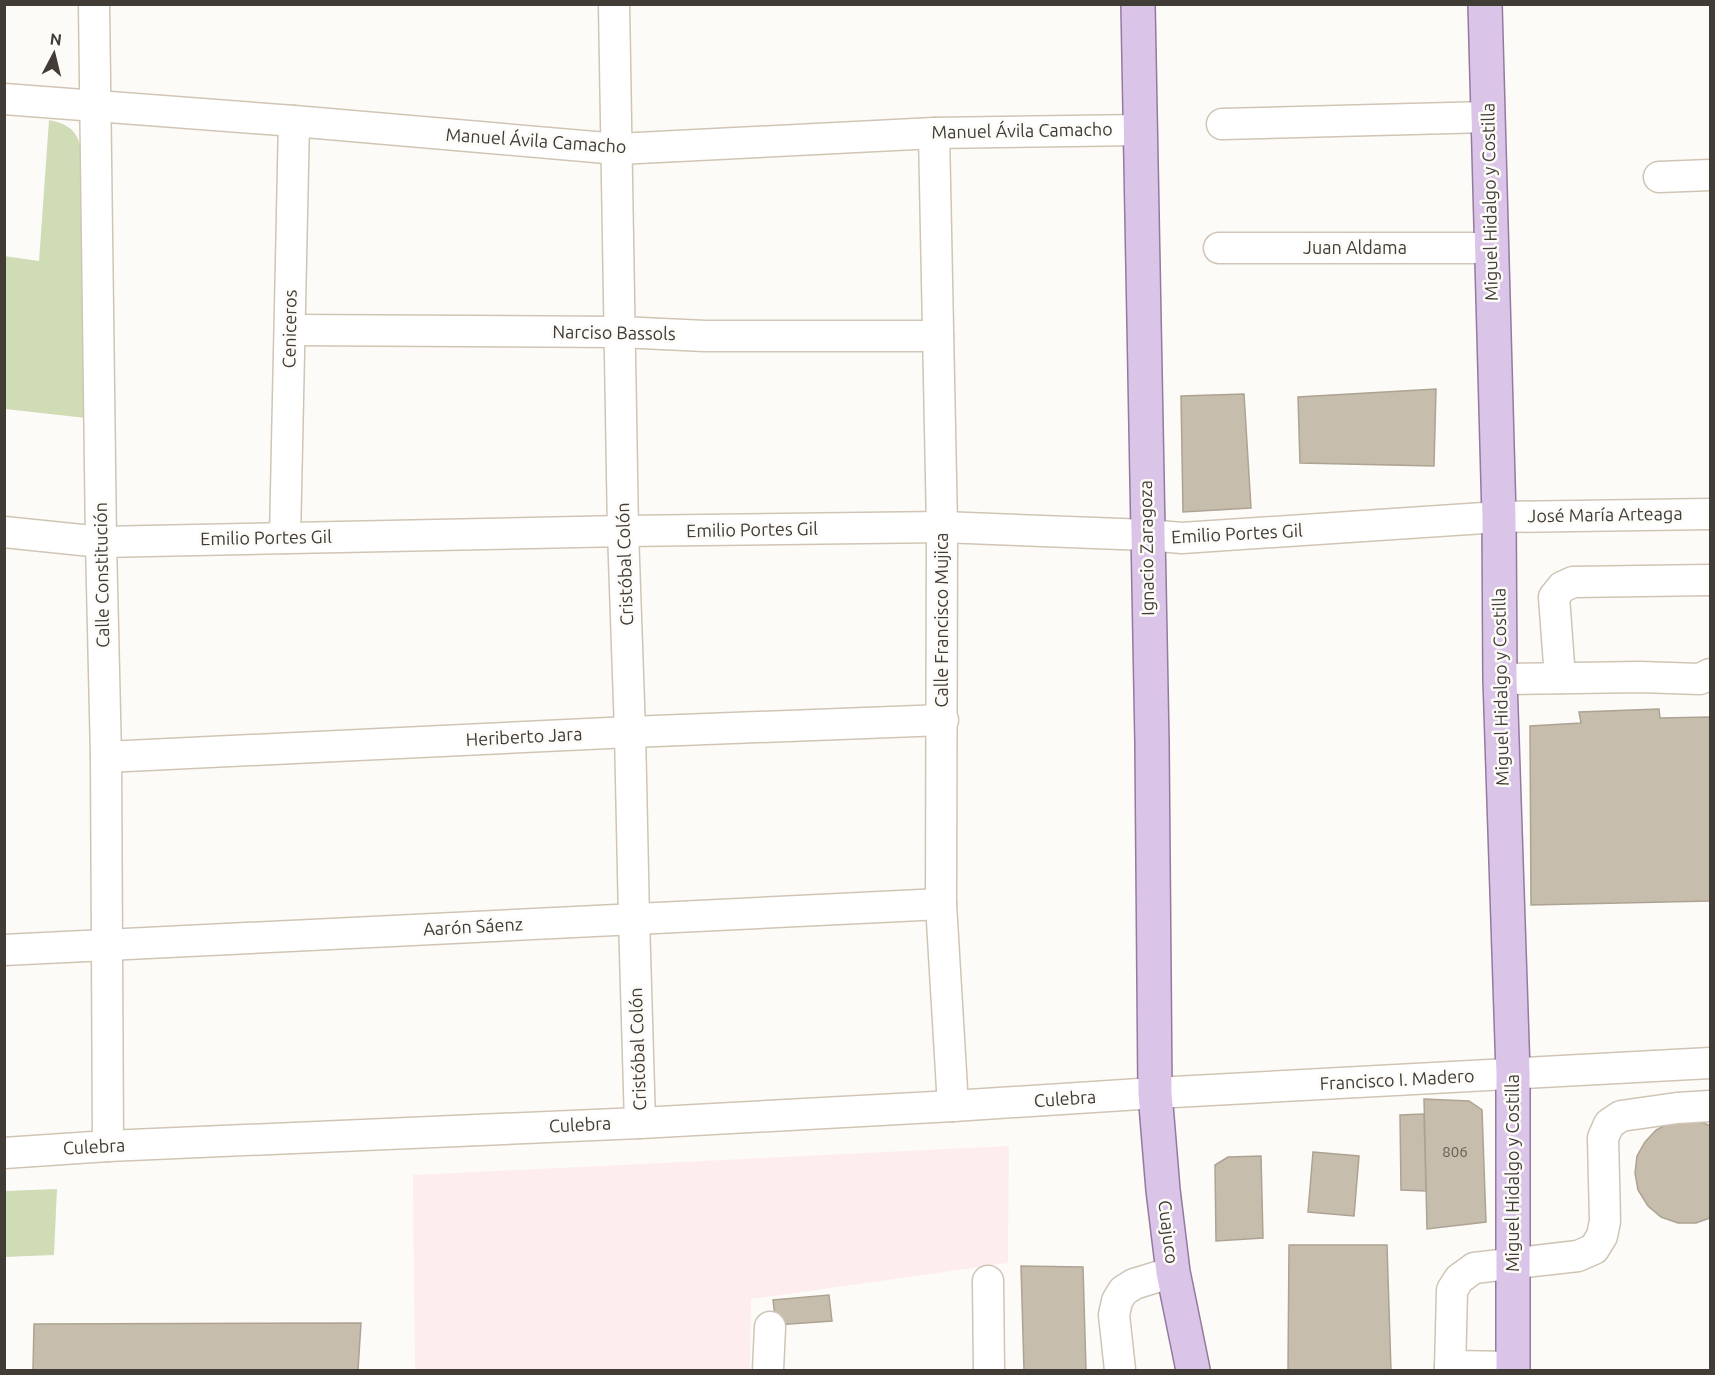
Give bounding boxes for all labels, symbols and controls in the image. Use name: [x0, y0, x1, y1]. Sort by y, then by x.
north arrow: [24, 24, 84, 84]
text: N: [49, 29, 63, 49]
street label: Miguel Hidalgo y Costilla: [1477, 103, 1501, 301]
street label: Manuel Ávila Camacho: [931, 117, 1113, 142]
street label: Manuel Ávila Camacho: [445, 123, 627, 156]
street label: Juan Aldama: [1303, 237, 1407, 257]
street label: Ceniceros: [278, 289, 300, 369]
street label: Narciso Bassols: [552, 321, 676, 343]
street label: Ignacio Zaragoza: [1135, 480, 1157, 616]
street label: Calle Constitución: [90, 502, 112, 648]
street label: Cristóbal Colón: [612, 502, 636, 626]
street label: José María Arteaga: [1527, 503, 1683, 525]
street label: Emilio Portes Gil: [686, 518, 818, 540]
street label: Emilio Portes Gil: [1171, 520, 1303, 546]
street label: Emilio Portes Gil: [200, 526, 332, 548]
street label: Calle Francisco Mujica: [931, 532, 951, 708]
street label: Miguel Hidalgo y Costilla: [1488, 588, 1512, 786]
street label: Heriberto Jara: [465, 723, 583, 749]
street label: Aarón Sáenz: [423, 913, 523, 939]
street label: Cristóbal Colón: [625, 987, 649, 1111]
street label: Francisco I. Madero: [1319, 1065, 1475, 1093]
street label: Miguel Hidalgo y Costilla: [1502, 1074, 1522, 1272]
street label: Culebra: [1033, 1086, 1097, 1110]
street label: Culebra: [548, 1112, 612, 1136]
street label: Culebra: [62, 1134, 126, 1158]
house number: 806: [1442, 1143, 1468, 1160]
street label: Cuajuco: [1155, 1199, 1183, 1265]

